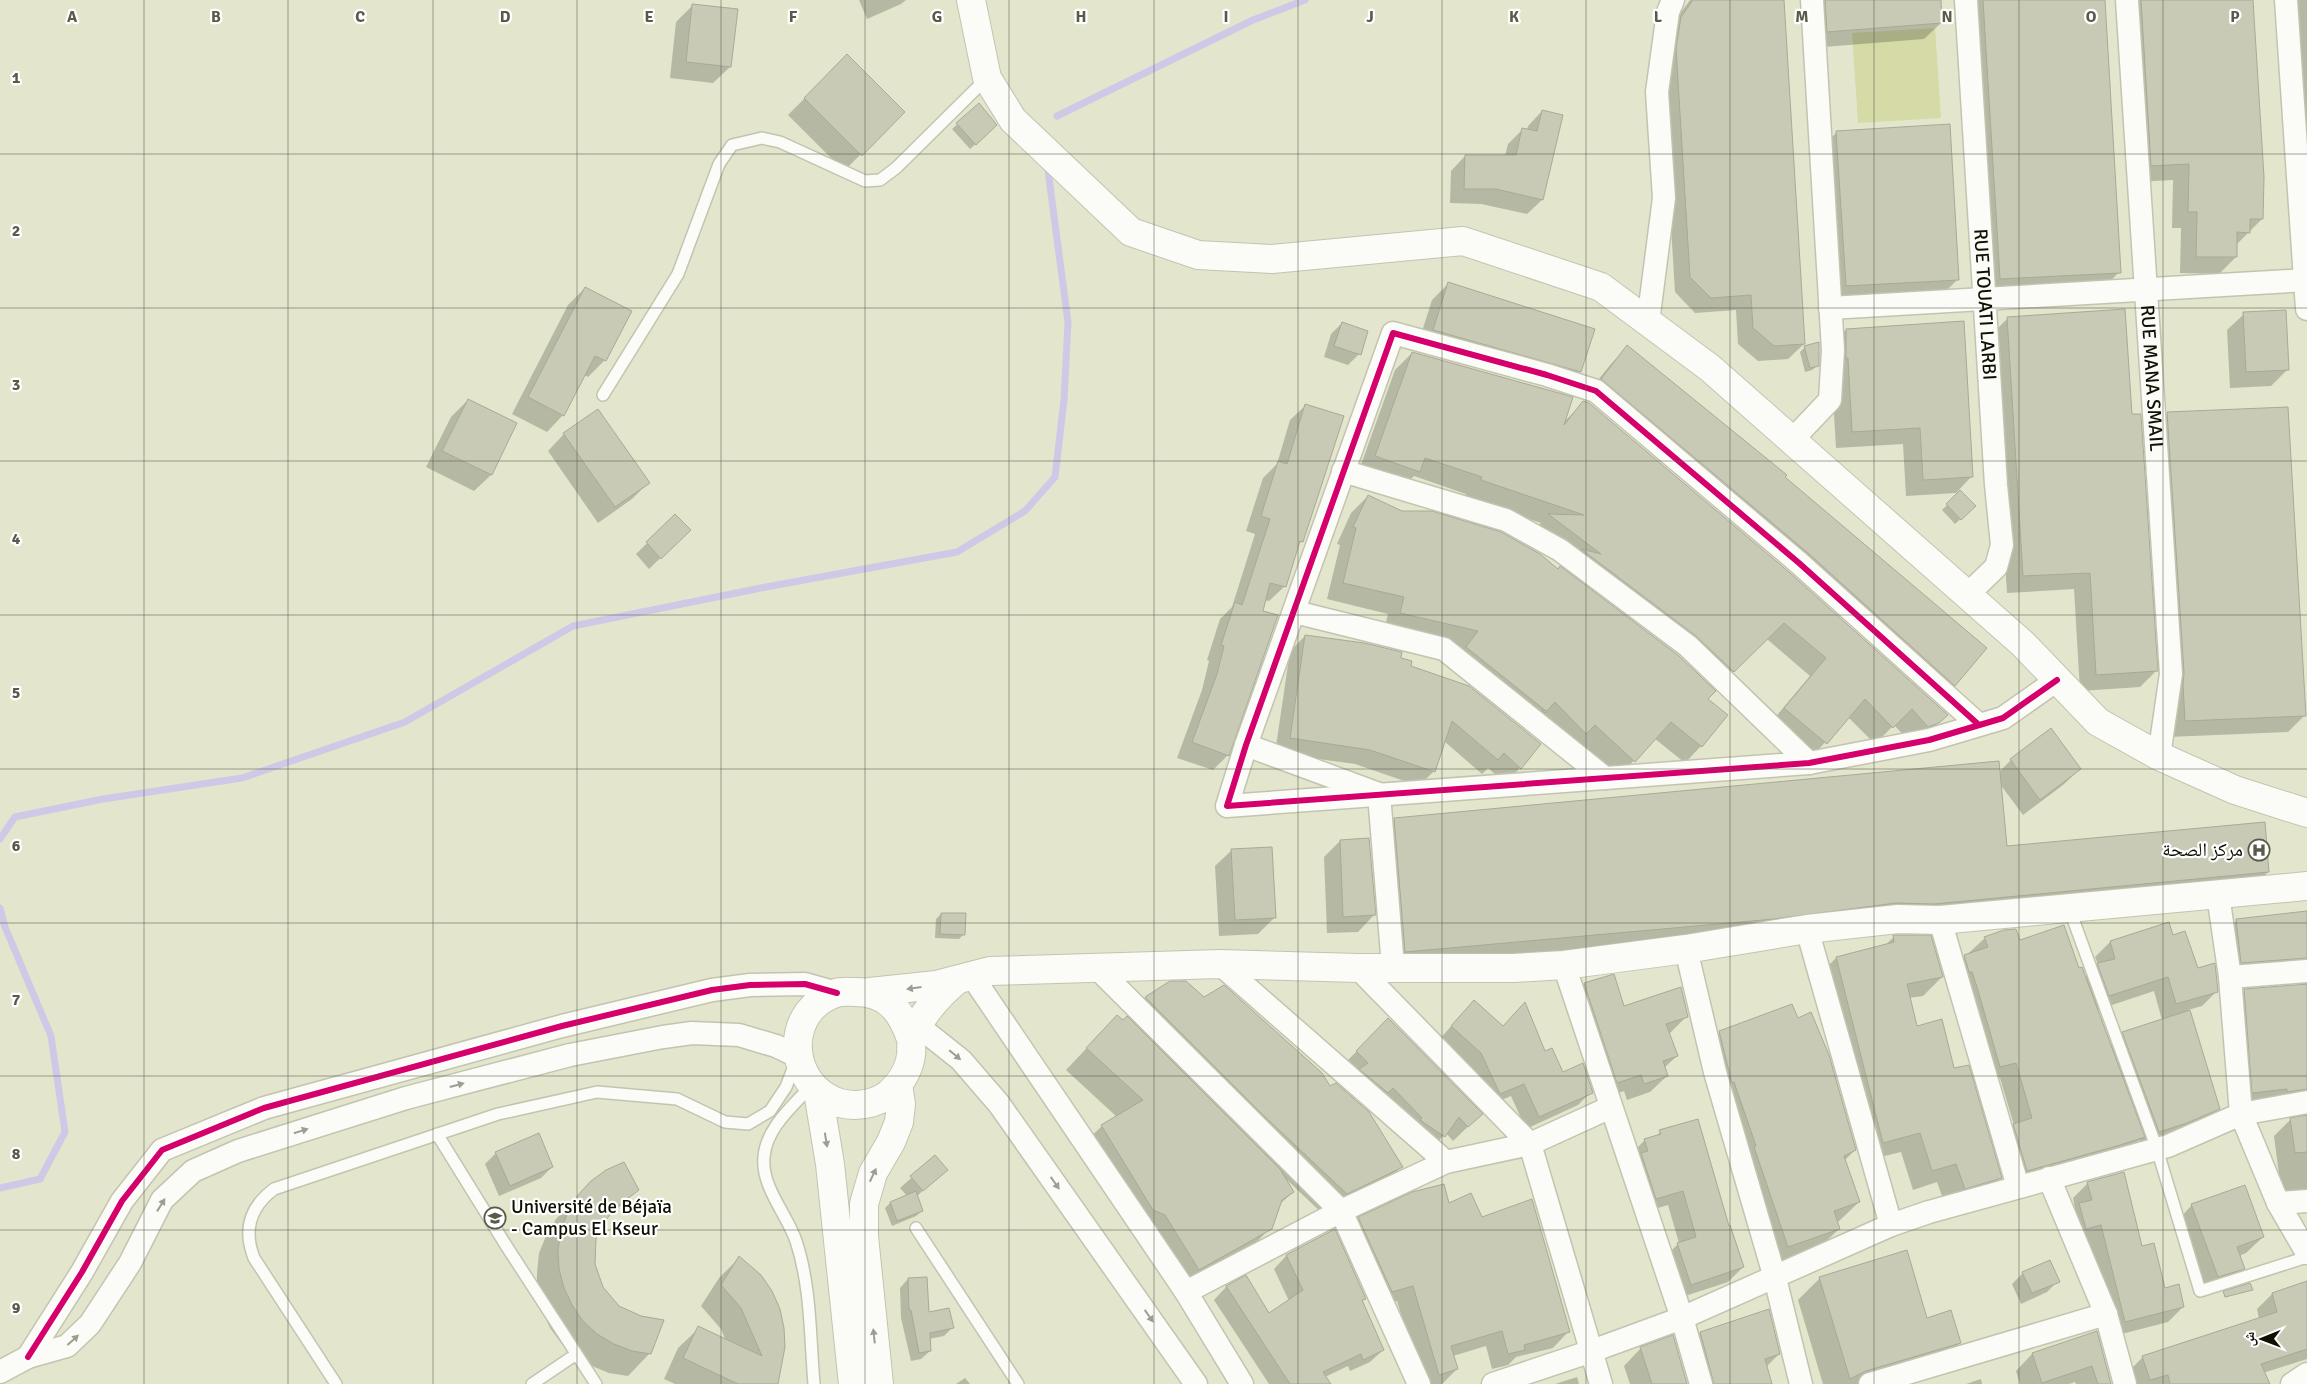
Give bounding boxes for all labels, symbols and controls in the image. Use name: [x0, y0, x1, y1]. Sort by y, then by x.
text: A: [67, 7, 78, 27]
text: B: [211, 7, 221, 27]
text: C: [355, 7, 365, 27]
text: D: [500, 7, 511, 27]
text: E: [644, 7, 654, 27]
text: F: [789, 7, 798, 27]
text: G: [932, 7, 942, 27]
text: H: [1076, 7, 1086, 27]
text: I: [1223, 7, 1229, 27]
text: J: [1366, 7, 1374, 27]
text: K: [1509, 7, 1519, 27]
text: L: [1654, 7, 1663, 27]
text: M: [1795, 7, 1809, 27]
text: N: [1941, 7, 1953, 27]
text: O: [2086, 7, 2097, 27]
text: P: [2230, 7, 2240, 27]
text: 1: [12, 68, 21, 88]
text: 2: [12, 221, 20, 241]
street label: RUE TOUATI LARBI: [1968, 228, 2001, 381]
street label: RUE MANA SMAIL: [2135, 304, 2168, 453]
text: 3: [12, 375, 20, 395]
text: 4: [12, 529, 21, 549]
text: 5: [12, 683, 20, 703]
text: 6: [12, 836, 21, 856]
place label: مركز الصحة: [2162, 838, 2243, 862]
hospital icon: مركز الصحة: [2247, 838, 2271, 862]
one-way arrow: [905, 985, 921, 993]
text: 7: [12, 990, 21, 1010]
one-way arrow: [949, 1050, 962, 1061]
one-way arrow: [449, 1080, 464, 1088]
one-way arrow: [294, 1127, 309, 1134]
one-way arrow: [822, 1132, 830, 1148]
text: 8: [12, 1144, 21, 1164]
one-way arrow: [869, 1168, 877, 1182]
one-way arrow: [1050, 1176, 1060, 1190]
place label: Université de Béjaïa - Campus El Kseur: [511, 1195, 672, 1241]
one-way arrow: [156, 1198, 165, 1211]
school or university icon: Université de Béjaïa - Campus El Kseur: [483, 1206, 507, 1230]
text: 9: [12, 1298, 21, 1318]
one-way arrow: [1144, 1309, 1154, 1323]
north arrow: [2237, 1314, 2287, 1364]
one-way arrow: [870, 1327, 878, 1343]
text: ش: [2241, 1332, 2258, 1347]
one-way arrow: [66, 1334, 78, 1346]

